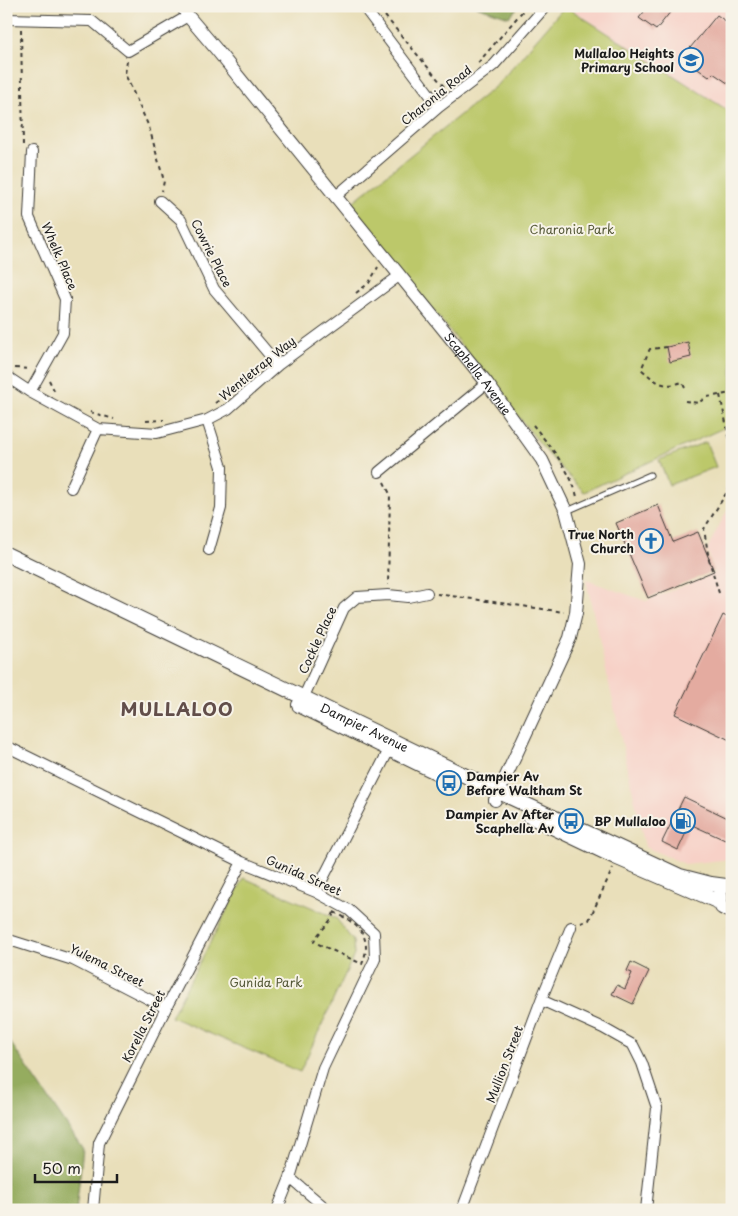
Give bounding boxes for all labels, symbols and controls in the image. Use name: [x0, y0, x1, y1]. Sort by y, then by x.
place label: Mullaloo Heights Primary School: [574, 44, 674, 76]
school or university icon: Mullaloo Heights Primary School: [678, 47, 704, 73]
street label: Charonia Road: [397, 61, 475, 129]
street label: Cowrie Place: [187, 216, 237, 290]
street label: Whelk Place: [38, 219, 83, 293]
park label: Charonia Park: [530, 220, 614, 238]
street label: Scaphella Avenue: [440, 328, 516, 419]
street label: Wentletrap Way: [215, 331, 299, 405]
place label: True North Church: [568, 525, 634, 557]
church icon: True North Church: [638, 528, 664, 554]
street label: Cockle Place: [294, 603, 340, 677]
district label: MULLALOO: [121, 695, 233, 722]
street label: Dampier Avenue: [317, 698, 412, 756]
place label: Dampier Av Before Waltham St: [466, 767, 583, 799]
bus stop icon: Dampier Av Before Waltham St: [436, 770, 462, 796]
place label: Dampier Av After Scaphella Av: [445, 805, 554, 837]
bus stop icon: Dampier Av After Scaphella Av: [558, 808, 584, 834]
fuel station icon: BP Mullaloo: [670, 808, 696, 834]
place label: BP Mullaloo: [594, 812, 666, 830]
street label: Gunida Street: [263, 850, 345, 900]
street label: Yulema Street: [67, 939, 147, 991]
park label: Gunida Park: [230, 973, 302, 991]
street label: Korella Street: [117, 987, 169, 1065]
street label: Mullion Street: [481, 1023, 527, 1105]
scale bar: [35, 1151, 118, 1183]
text: 50 m: [42, 1156, 81, 1179]

